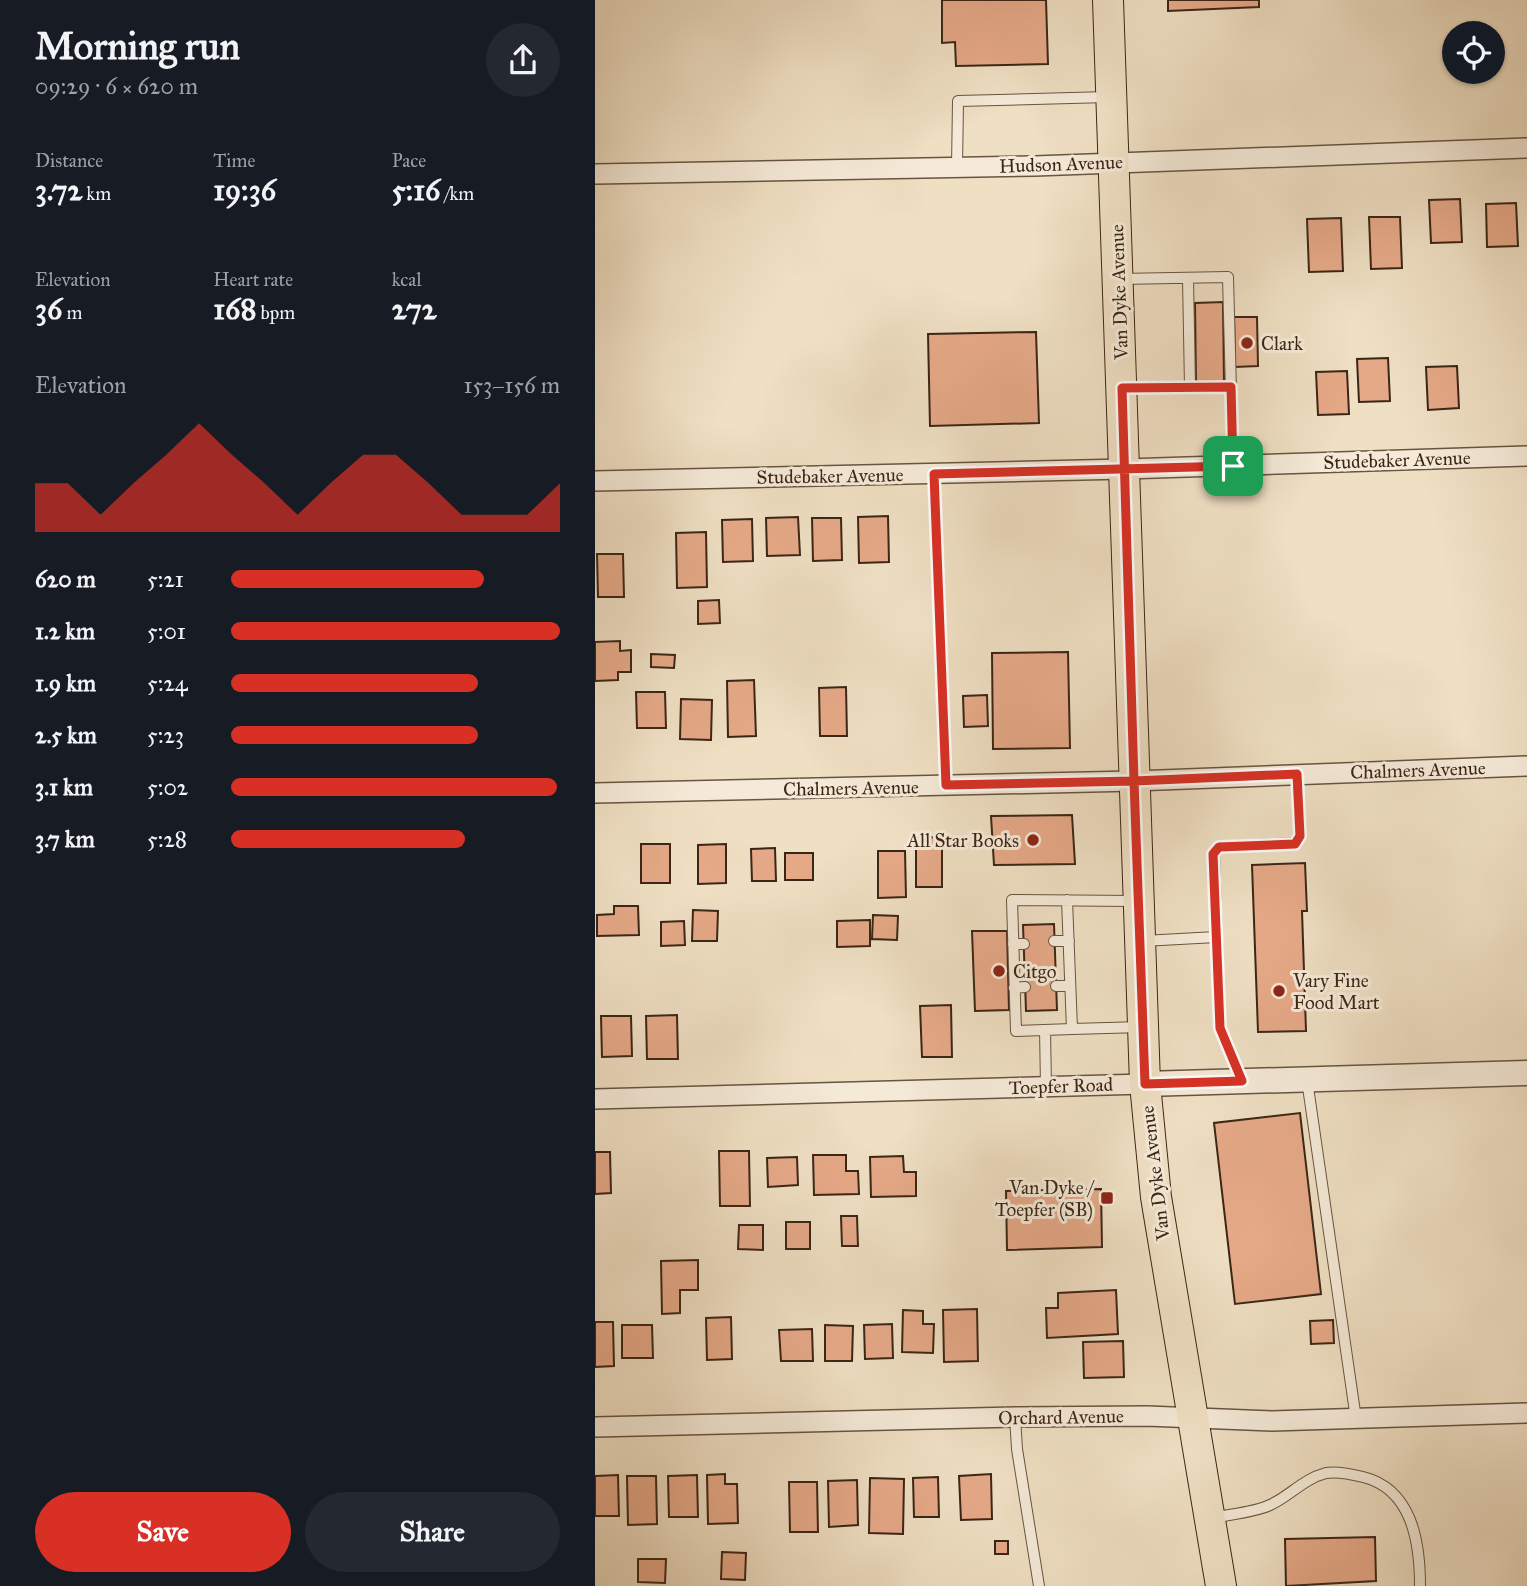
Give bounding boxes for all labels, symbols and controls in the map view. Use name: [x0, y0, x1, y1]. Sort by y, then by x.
map controls: [1442, 21, 1505, 84]
button: locate: [1442, 21, 1505, 84]
text: Morning run: [35, 23, 240, 69]
button: share: [486, 23, 560, 97]
text: 09:29 · 6 × 620 m: [35, 72, 198, 100]
text: Distance: [35, 149, 103, 172]
text: Time: [213, 149, 255, 172]
text: Pace: [392, 149, 426, 172]
street label: Hudson Avenue: [999, 150, 1123, 178]
text: 3.72: [35, 172, 82, 208]
text: 19:36: [213, 172, 276, 208]
text: 5:16: [392, 172, 440, 208]
text: km: [82, 182, 111, 205]
text: /km: [440, 182, 474, 205]
street label: Van Dyke Avenue: [1105, 224, 1133, 361]
text: Elevation: [35, 268, 110, 291]
text: Heart rate: [213, 268, 293, 291]
text: kcal: [392, 268, 422, 291]
text: 36: [35, 291, 62, 327]
text: 168: [213, 291, 256, 327]
text: 272: [392, 291, 436, 327]
text: m: [62, 301, 82, 324]
text: bpm: [256, 301, 295, 324]
place label: Clark: [1261, 332, 1303, 355]
marker: Clark: [1239, 335, 1255, 351]
text: Elevation: [35, 371, 126, 399]
text: 153–156 m: [463, 371, 560, 399]
pin: [1203, 436, 1263, 496]
street label: Studebaker Avenue: [1323, 446, 1471, 474]
icon: arrive: [1214, 447, 1252, 485]
street label: Studebaker Avenue: [756, 463, 904, 489]
text: 620 m: [35, 565, 96, 593]
text: 5:21: [147, 565, 184, 593]
text: 1.2 km: [35, 617, 95, 645]
text: 5:01: [147, 617, 186, 645]
text: 1.9 km: [35, 669, 96, 697]
text: 5:24: [147, 669, 188, 697]
text: 2.5 km: [35, 721, 97, 749]
text: 5:23: [147, 721, 184, 749]
street label: Chalmers Avenue: [1350, 756, 1486, 784]
text: 3.1 km: [35, 773, 93, 801]
text: 5:02: [147, 773, 188, 801]
street label: Chalmers Avenue: [783, 775, 919, 801]
text: 3.7 km: [35, 825, 95, 853]
text: 5:28: [147, 825, 187, 853]
place label: All Star Books: [906, 829, 1019, 852]
marker: All Star Books: [1025, 832, 1041, 848]
place label: Citgo: [1013, 960, 1057, 984]
marker: Citgo: [991, 963, 1007, 979]
place label: Vary Fine Food Mart: [1292, 969, 1380, 1014]
marker: Vary Fine Food Mart: [1271, 983, 1287, 999]
street label: Toepfer Road: [1008, 1073, 1114, 1099]
street label: Van Dyke Avenue: [1135, 1104, 1175, 1243]
place label: Van Dyke / Toepfer (SB): [995, 1176, 1095, 1222]
marker: Van Dyke / Toepfer (SB): [1099, 1190, 1115, 1206]
street label: Orchard Avenue: [998, 1404, 1124, 1430]
button: Save: [35, 1492, 291, 1572]
button: Share: [305, 1492, 560, 1572]

